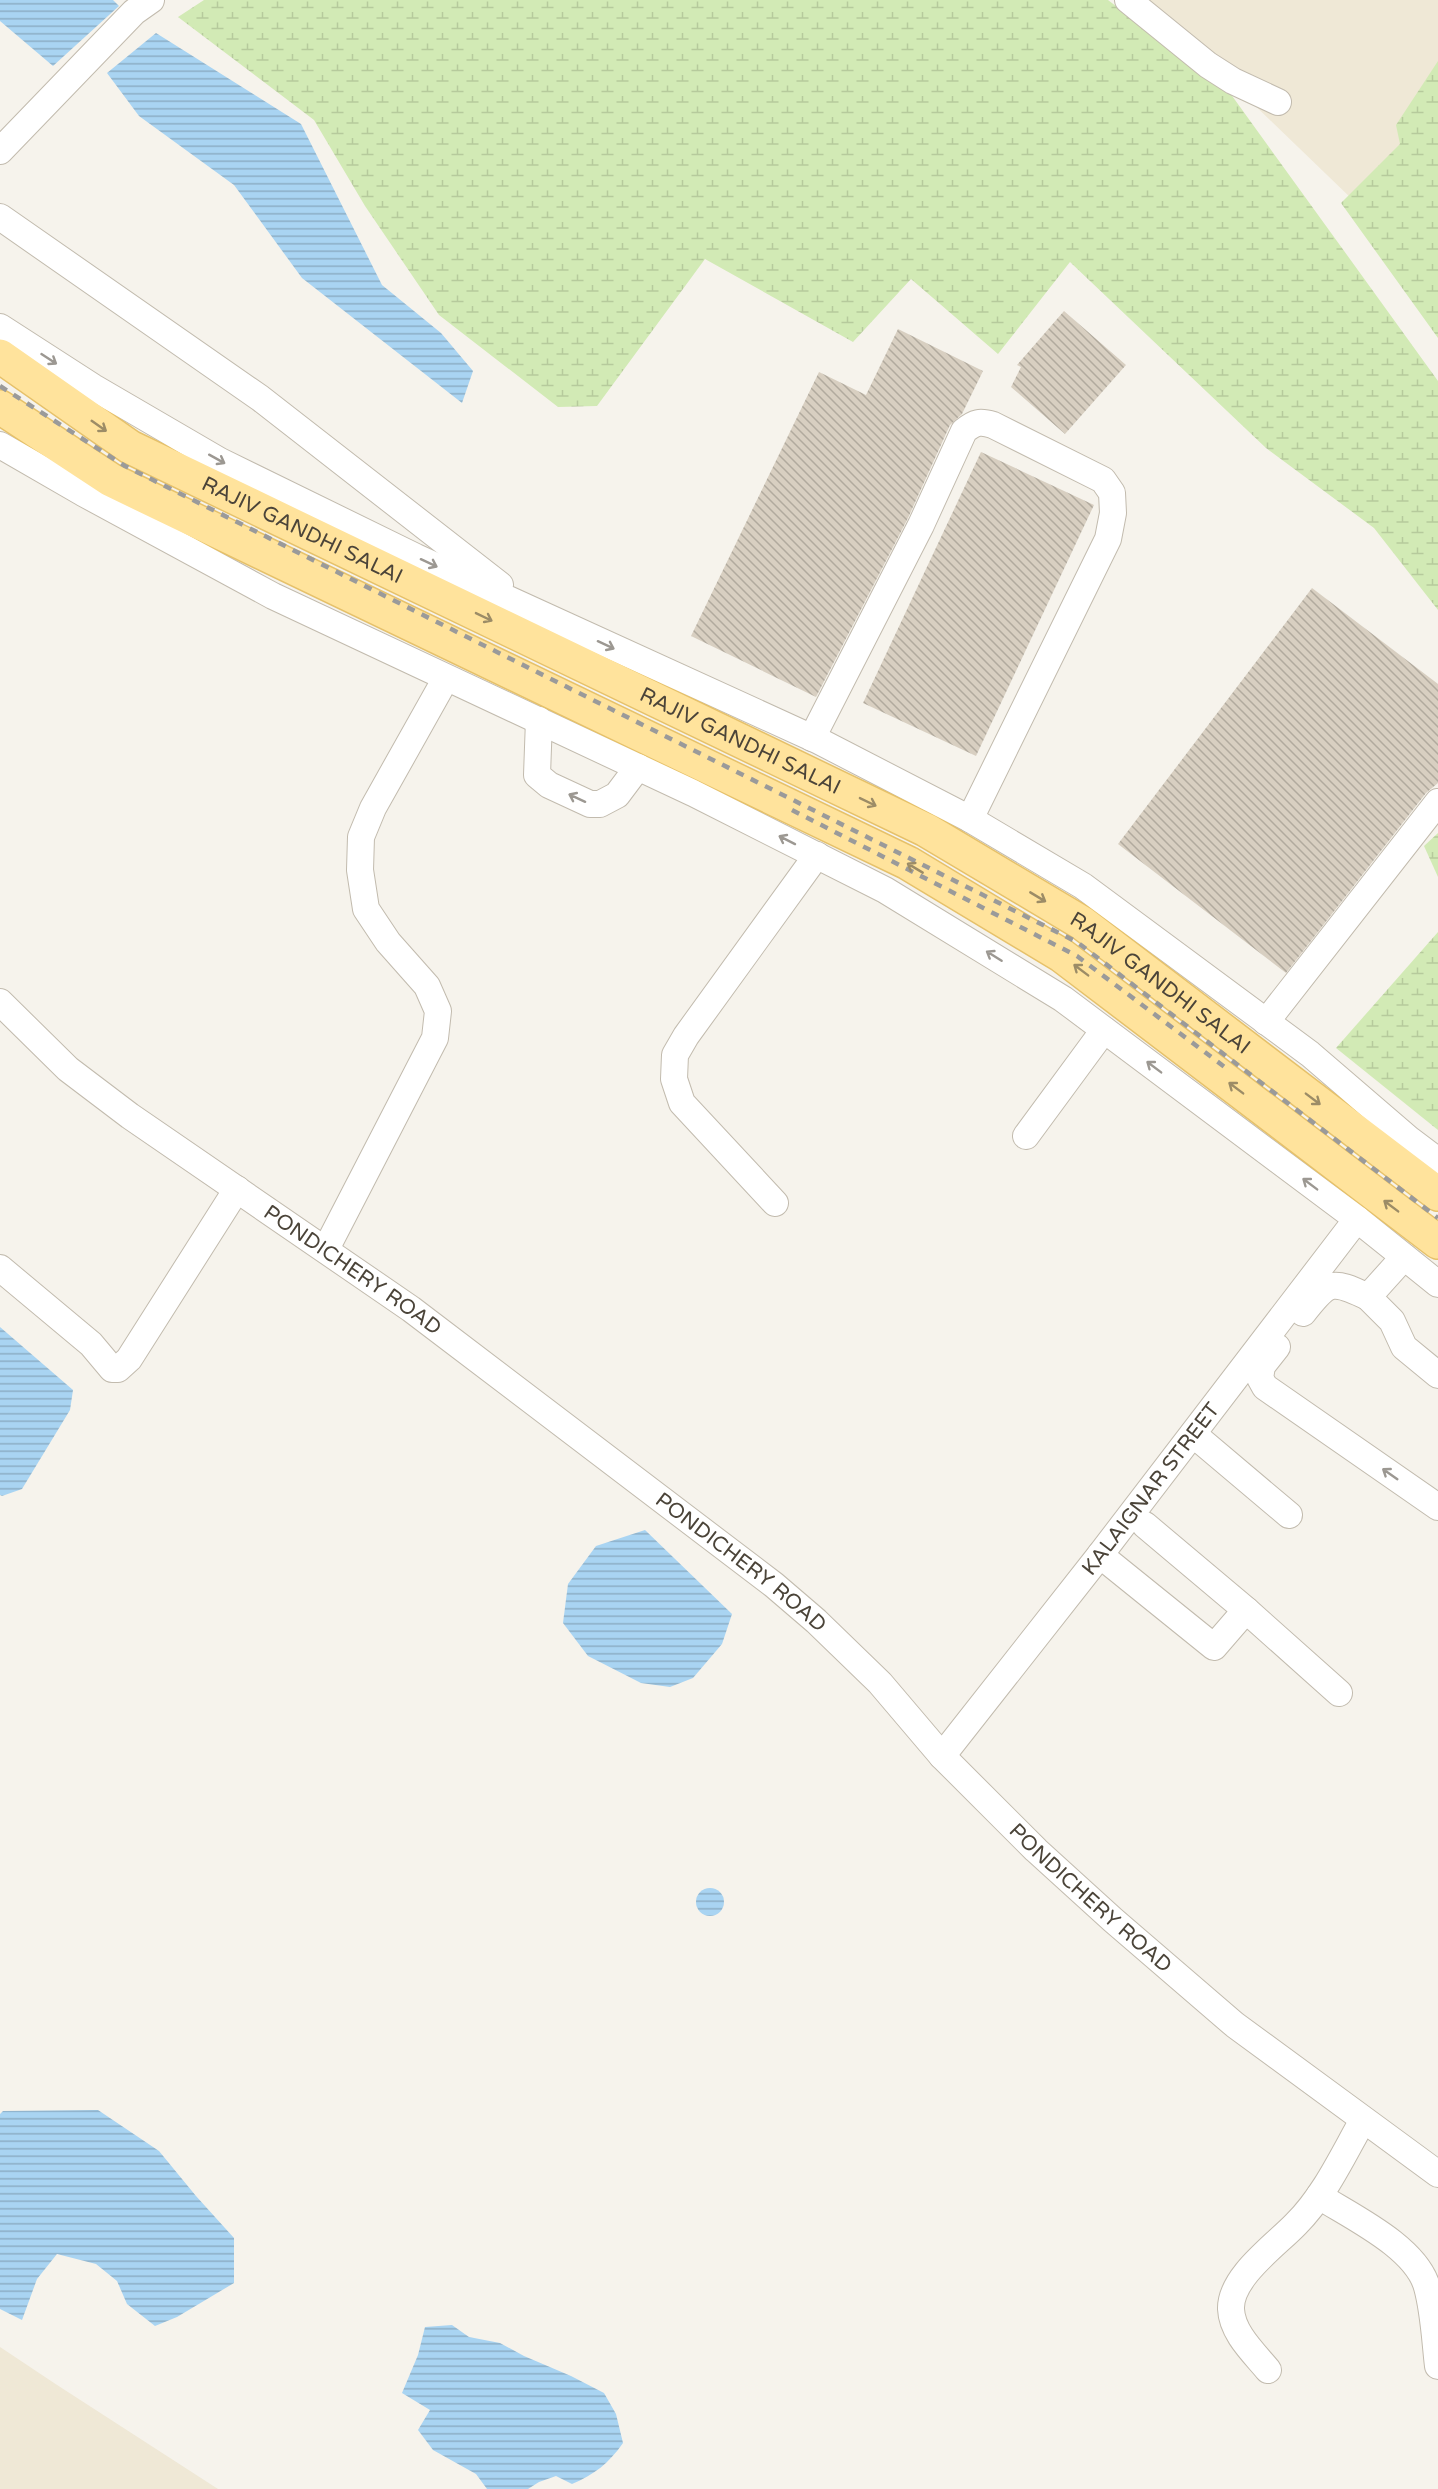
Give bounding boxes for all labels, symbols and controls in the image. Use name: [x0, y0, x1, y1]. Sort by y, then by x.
one-way arrow: [40, 353, 57, 365]
one-way arrow: [91, 420, 107, 432]
one-way arrow: [207, 454, 225, 465]
street label: RAJIV GANDHI SALAI: [198, 471, 407, 589]
one-way arrow: [420, 558, 438, 570]
one-way arrow: [475, 612, 493, 624]
one-way arrow: [597, 640, 615, 652]
street label: RAJIV GANDHI SALAI: [636, 682, 845, 800]
one-way arrow: [568, 792, 586, 804]
one-way arrow: [859, 796, 877, 808]
one-way arrow: [779, 834, 797, 846]
one-way arrow: [907, 861, 924, 873]
one-way arrow: [1029, 891, 1046, 903]
street label: RAJIV GANDHI SALAI: [1065, 907, 1255, 1060]
one-way arrow: [986, 950, 1003, 962]
one-way arrow: [1073, 964, 1089, 977]
one-way arrow: [1146, 1061, 1162, 1074]
one-way arrow: [1229, 1082, 1245, 1095]
one-way arrow: [1305, 1093, 1321, 1106]
one-way arrow: [1302, 1178, 1318, 1191]
street label: PONDICHERY ROAD: [259, 1200, 446, 1341]
one-way arrow: [1384, 1200, 1400, 1213]
street label: KALAIGNAR STREET: [1077, 1398, 1225, 1580]
one-way arrow: [1382, 1468, 1399, 1480]
street label: PONDICHERY ROAD: [650, 1487, 831, 1637]
street label: PONDICHERY ROAD: [1004, 1818, 1177, 1978]

